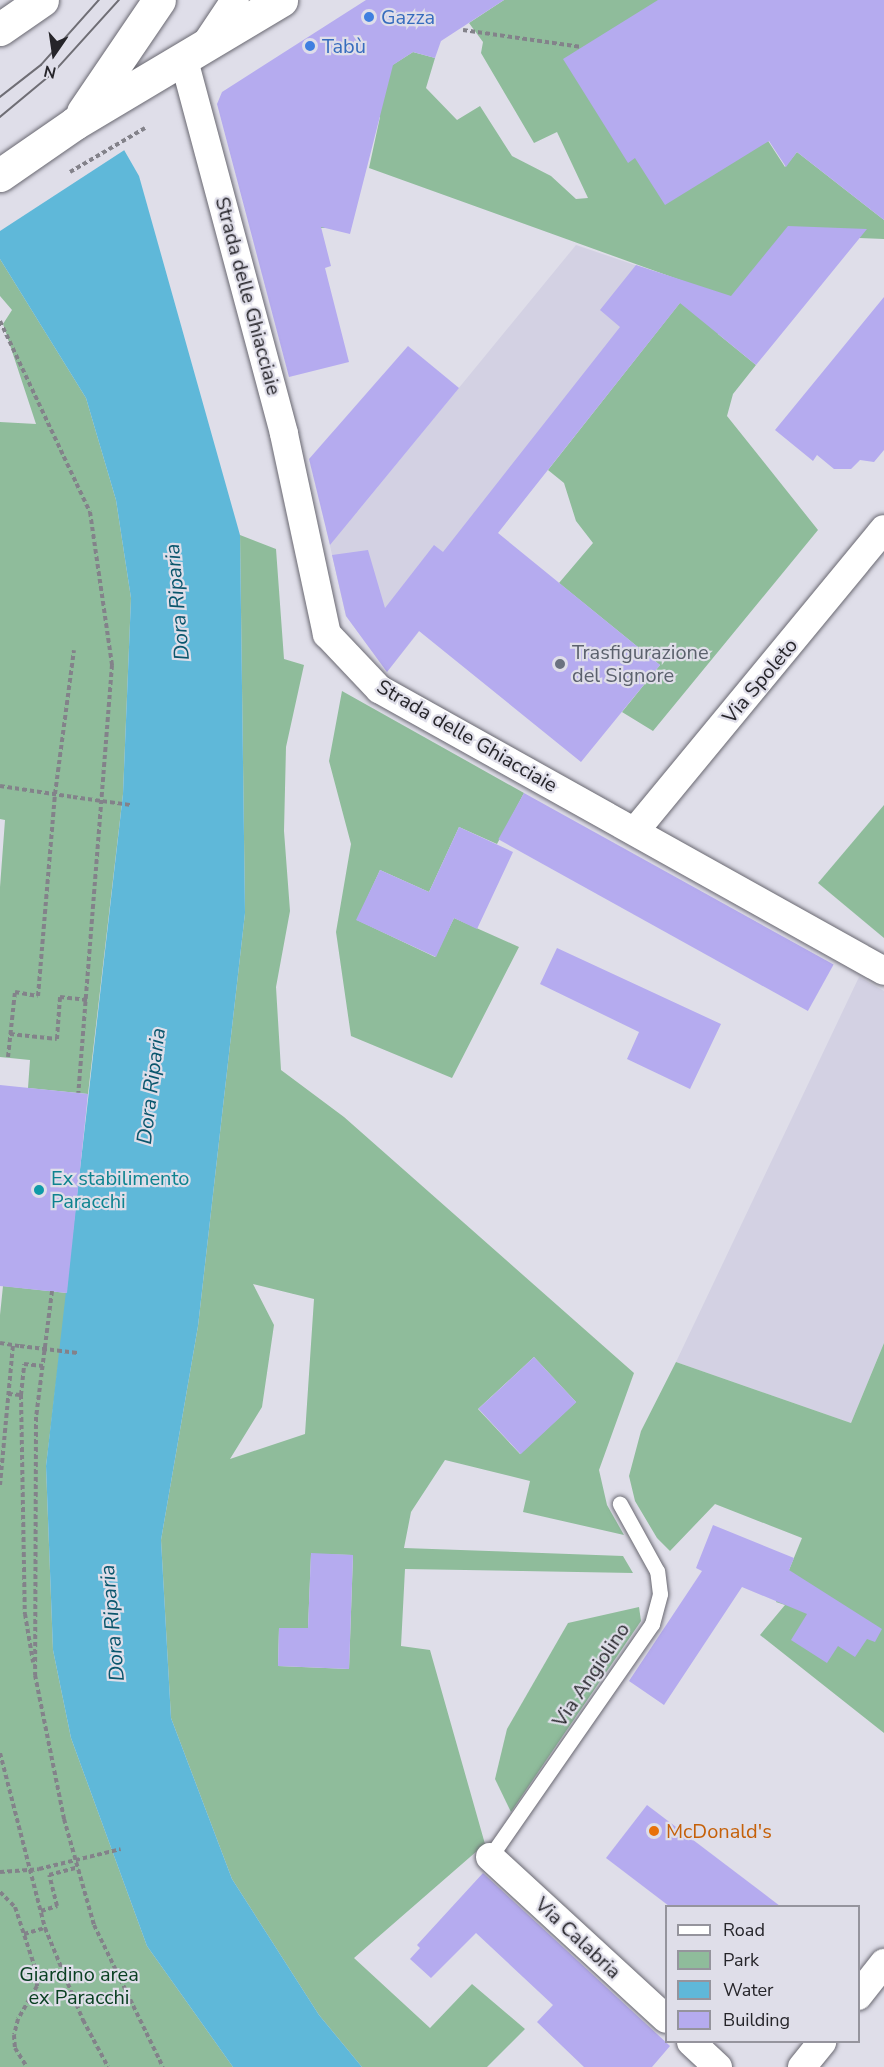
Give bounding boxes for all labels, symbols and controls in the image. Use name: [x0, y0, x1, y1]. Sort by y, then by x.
place label: Gazza: [381, 5, 435, 29]
marker: Gazza: [362, 10, 376, 24]
north arrow: [24, 24, 84, 84]
place label: Tabù: [322, 34, 366, 58]
marker: Tabù: [303, 39, 317, 53]
text: N: [42, 59, 58, 84]
street label: Strada delle Ghiacciaie: [210, 194, 286, 398]
water label: Dora Riparia: [159, 543, 195, 661]
street label: Via Spoleto: [717, 634, 803, 728]
place label: Trasfigurazione del Signore: [572, 640, 709, 687]
marker: Trasfigurazione del Signore: [553, 657, 567, 671]
street label: Strada delle Ghiacciaie: [373, 675, 561, 797]
water label: Dora Riparia: [131, 1026, 171, 1146]
place label: Ex stabilimento Paracchi: [51, 1166, 189, 1213]
marker: Ex stabilimento Paracchi: [32, 1183, 46, 1197]
water label: Dora Riparia: [94, 1564, 130, 1682]
street label: Via Angiolino: [547, 1618, 635, 1732]
place label: McDonald's: [666, 1819, 772, 1843]
marker: McDonald's: [647, 1824, 661, 1838]
street label: Via Calabria: [530, 1892, 626, 1984]
legend: [665, 1905, 860, 2043]
text: Road: [723, 1918, 765, 1942]
text: Park: [723, 1948, 759, 1972]
park label: Giardino area ex Paracchi: [19, 1963, 139, 2010]
text: Water: [723, 1978, 774, 2002]
text: Building: [723, 2008, 790, 2032]

